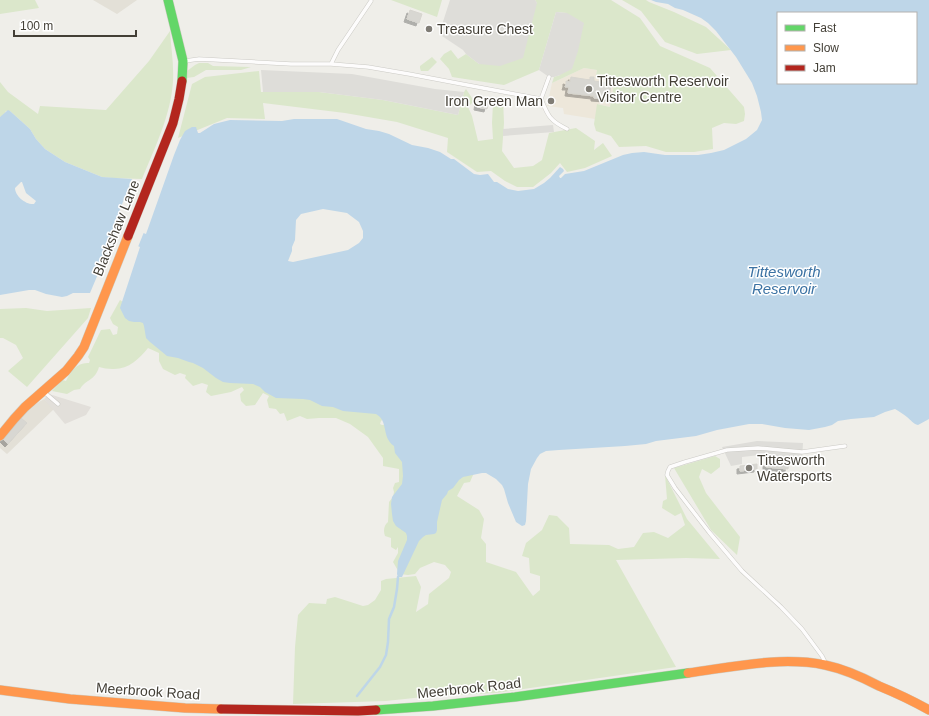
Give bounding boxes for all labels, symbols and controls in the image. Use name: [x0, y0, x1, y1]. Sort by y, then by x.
scale bar: [14, 12, 136, 38]
legend: [777, 12, 917, 84]
text: 100 m: [20, 19, 53, 33]
place label: Treasure Chest: [437, 21, 533, 37]
text: Fast: [813, 21, 837, 35]
marker: Treasure Chest: [424, 24, 434, 34]
text: Slow: [813, 41, 839, 55]
text: Jam: [813, 61, 836, 75]
place label: Tittesworth Reservoir Visitor Centre: [597, 73, 729, 105]
marker: Tittesworth Reservoir Visitor Centre: [584, 84, 594, 94]
place label: Iron Green Man: [445, 93, 543, 109]
marker: Iron Green Man: [546, 96, 556, 106]
street label: Blackshaw Lane: [89, 178, 143, 278]
water label: Tittesworth Reservoir: [747, 263, 821, 297]
place label: Tittesworth Watersports: [757, 452, 832, 484]
marker: Tittesworth Watersports: [744, 463, 754, 473]
street label: Meerbrook Road: [416, 675, 522, 701]
street label: Meerbrook Road: [95, 679, 201, 703]

